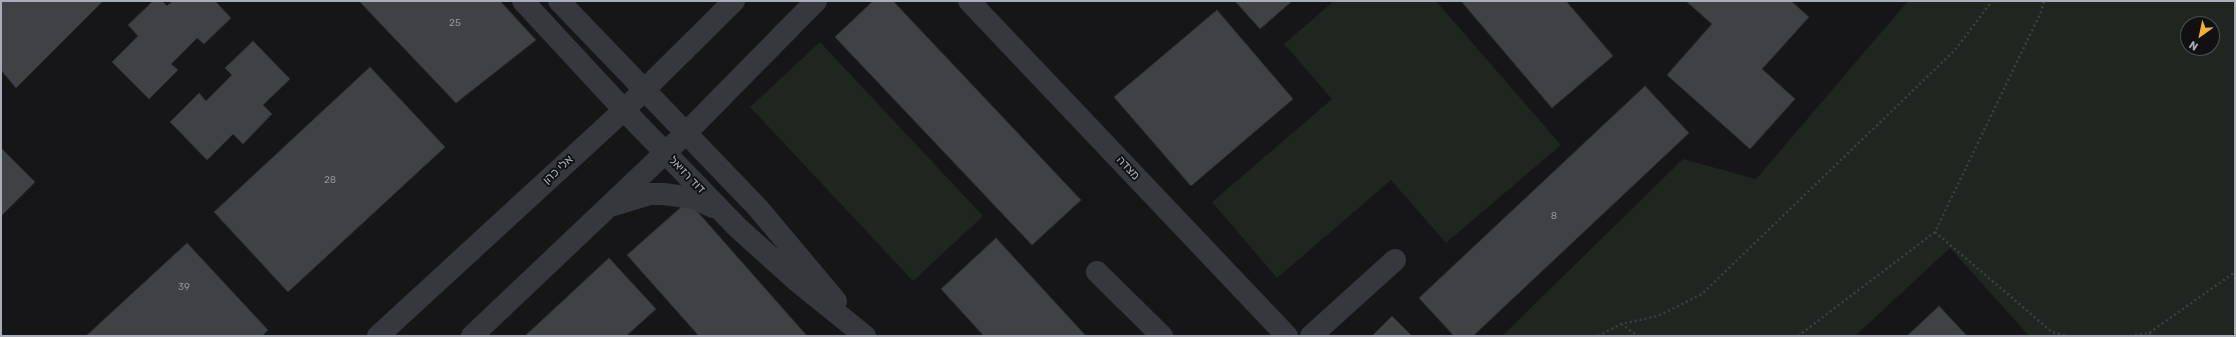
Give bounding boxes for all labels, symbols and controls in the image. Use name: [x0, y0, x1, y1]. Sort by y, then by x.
north arrow: [2180, 16, 2220, 56]
house number: 25: [449, 17, 461, 29]
text: N: [2187, 38, 2201, 53]
street label: אלי כהן: [540, 152, 576, 188]
street label: דוד רזיאל: [666, 153, 708, 197]
street label: מצדה: [1113, 153, 1143, 183]
house number: 28: [324, 174, 336, 186]
house number: 8: [1551, 210, 1557, 222]
house number: 39: [178, 281, 190, 293]

